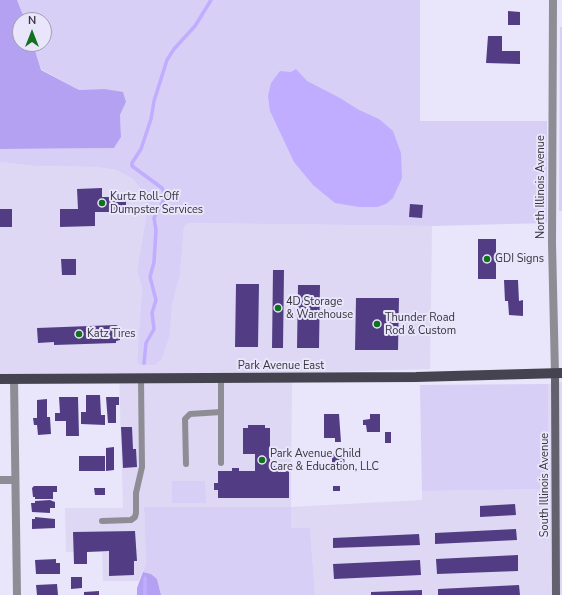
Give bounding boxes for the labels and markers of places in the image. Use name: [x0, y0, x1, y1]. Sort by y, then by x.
place label: Kurtz Roll-Off Dumpster Services: [110, 190, 203, 216]
marker: Kurtz Roll-Off Dumpster Services: [97, 198, 107, 208]
place label: GDI Signs: [495, 252, 544, 266]
marker: GDI Signs: [482, 254, 492, 264]
place label: 4D Storage & Warehouse: [286, 295, 353, 321]
marker: 4D Storage & Warehouse: [273, 303, 283, 313]
place label: Thunder Road Rod & Custom: [385, 311, 456, 337]
marker: Thunder Road Rod & Custom: [372, 319, 382, 329]
place label: Katz Tires: [87, 327, 136, 341]
marker: Katz Tires: [74, 329, 84, 339]
place label: Park Avenue Child Care & Education, LLC: [270, 447, 379, 473]
marker: Park Avenue Child Care & Education, LLC: [257, 455, 267, 465]

